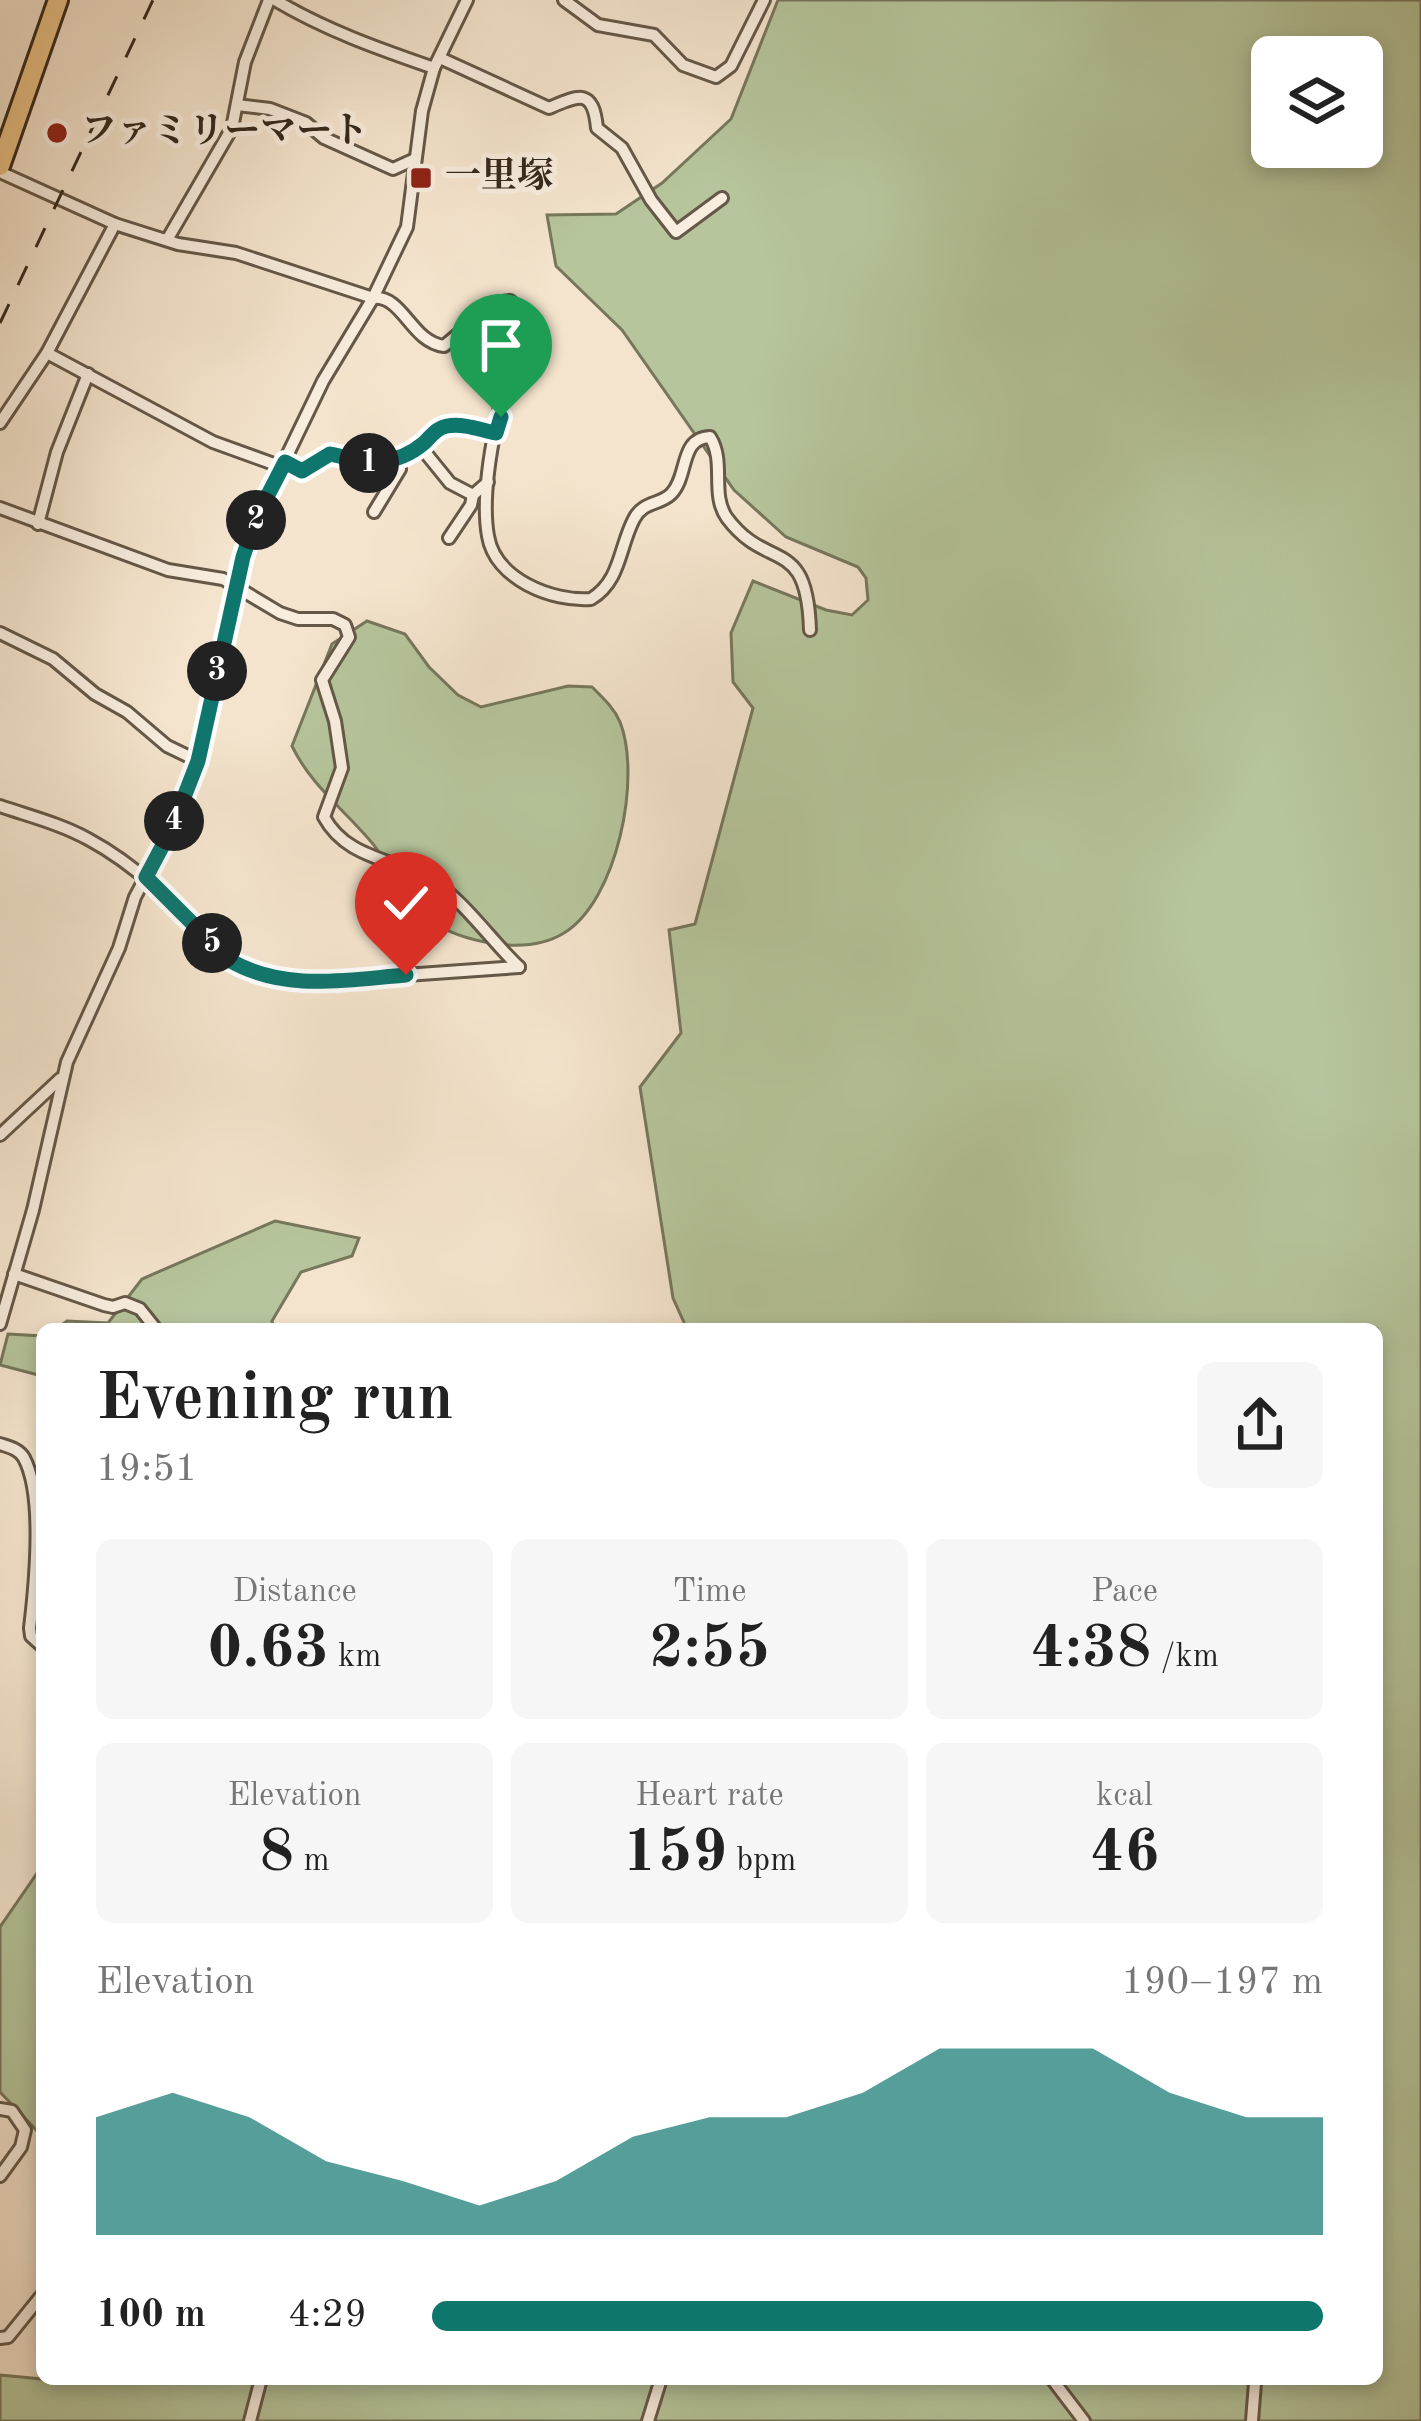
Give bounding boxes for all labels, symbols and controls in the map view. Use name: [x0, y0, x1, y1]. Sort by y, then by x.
map controls: [1251, 36, 1383, 168]
button: layers: [1251, 36, 1383, 168]
place label: ファミリーマート: [81, 113, 368, 151]
marker: ファミリーマート: [44, 120, 70, 146]
place label: 一里塚: [445, 156, 553, 196]
marker: 一里塚: [408, 165, 434, 191]
pin: [450, 294, 552, 417]
icon: arrive: [468, 312, 534, 378]
pin: 1: [339, 433, 399, 493]
text: 1: [359, 446, 379, 479]
pin: 2: [226, 490, 286, 550]
text: 2: [246, 503, 266, 536]
pin: 3: [187, 641, 247, 701]
text: 3: [207, 654, 227, 687]
pin: 4: [144, 791, 204, 851]
text: 4: [164, 804, 184, 837]
pin: [355, 852, 457, 975]
icon: check: [373, 870, 439, 936]
pin: 5: [182, 913, 242, 973]
text: 5: [202, 926, 222, 959]
button: share: [1197, 1362, 1323, 1488]
text: Evening run: [96, 1368, 454, 1434]
text: 19:51: [96, 1450, 197, 1489]
text: Distance: [232, 1576, 357, 1609]
text: Time: [673, 1576, 746, 1609]
text: Pace: [1091, 1576, 1158, 1609]
text: 0.63: [208, 1620, 329, 1680]
text: 2:55: [649, 1620, 770, 1680]
text: 4:38: [1030, 1620, 1151, 1680]
text: km: [329, 1641, 381, 1674]
text: /km: [1151, 1641, 1219, 1674]
text: Elevation: [227, 1780, 362, 1813]
text: Heart rate: [635, 1780, 784, 1813]
text: kcal: [1096, 1780, 1153, 1813]
text: 8: [259, 1824, 294, 1884]
text: 159: [623, 1824, 727, 1884]
text: 46: [1090, 1824, 1159, 1884]
text: m: [294, 1845, 330, 1878]
text: bpm: [727, 1845, 796, 1878]
text: Elevation: [96, 1963, 255, 2002]
text: 190–197 m: [1121, 1963, 1323, 2002]
text: 100 m: [96, 2296, 206, 2335]
text: 4:29: [288, 2296, 367, 2335]

